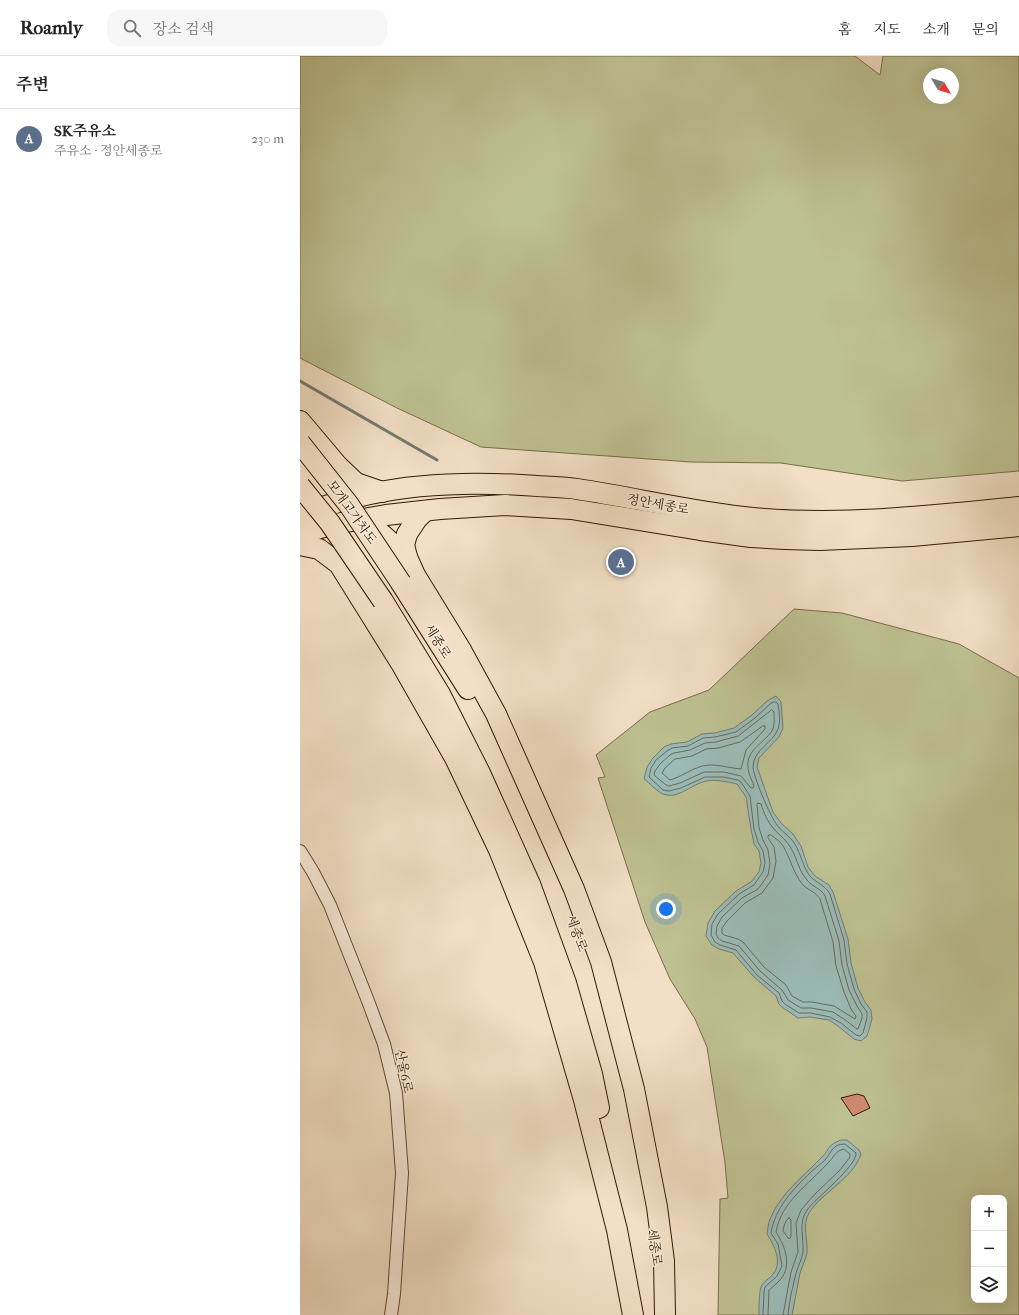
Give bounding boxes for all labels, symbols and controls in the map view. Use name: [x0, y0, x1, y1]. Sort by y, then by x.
search box: [107, 10, 387, 46]
text: Roamly: [20, 17, 83, 39]
icon: search: [121, 17, 143, 39]
text: 장소 검색: [153, 20, 214, 38]
text: 홈: [838, 21, 852, 38]
text: 지도: [874, 21, 901, 38]
text: 소개: [923, 21, 950, 38]
text: 문의: [972, 21, 999, 38]
north arrow: [923, 68, 959, 104]
text: 주변: [16, 74, 49, 94]
text: SK주유소: [54, 122, 116, 140]
text: A: [25, 131, 33, 146]
text: 230 m: [251, 131, 284, 146]
text: 주유소 · 정안세종로: [54, 143, 163, 158]
street label: 모개고가차도: [324, 477, 380, 547]
street label: 정안세종로: [626, 491, 691, 517]
pin: A: [608, 547, 634, 577]
street label: 세종로: [422, 621, 455, 661]
your location: [656, 899, 676, 919]
street label: 세종로: [564, 913, 591, 954]
street label: 산울6로: [392, 1048, 416, 1095]
map controls: [971, 1195, 1007, 1303]
button: +: [971, 1195, 1007, 1231]
street label: 세종로: [645, 1227, 665, 1267]
button: −: [971, 1231, 1007, 1267]
button: layers: [971, 1267, 1007, 1303]

